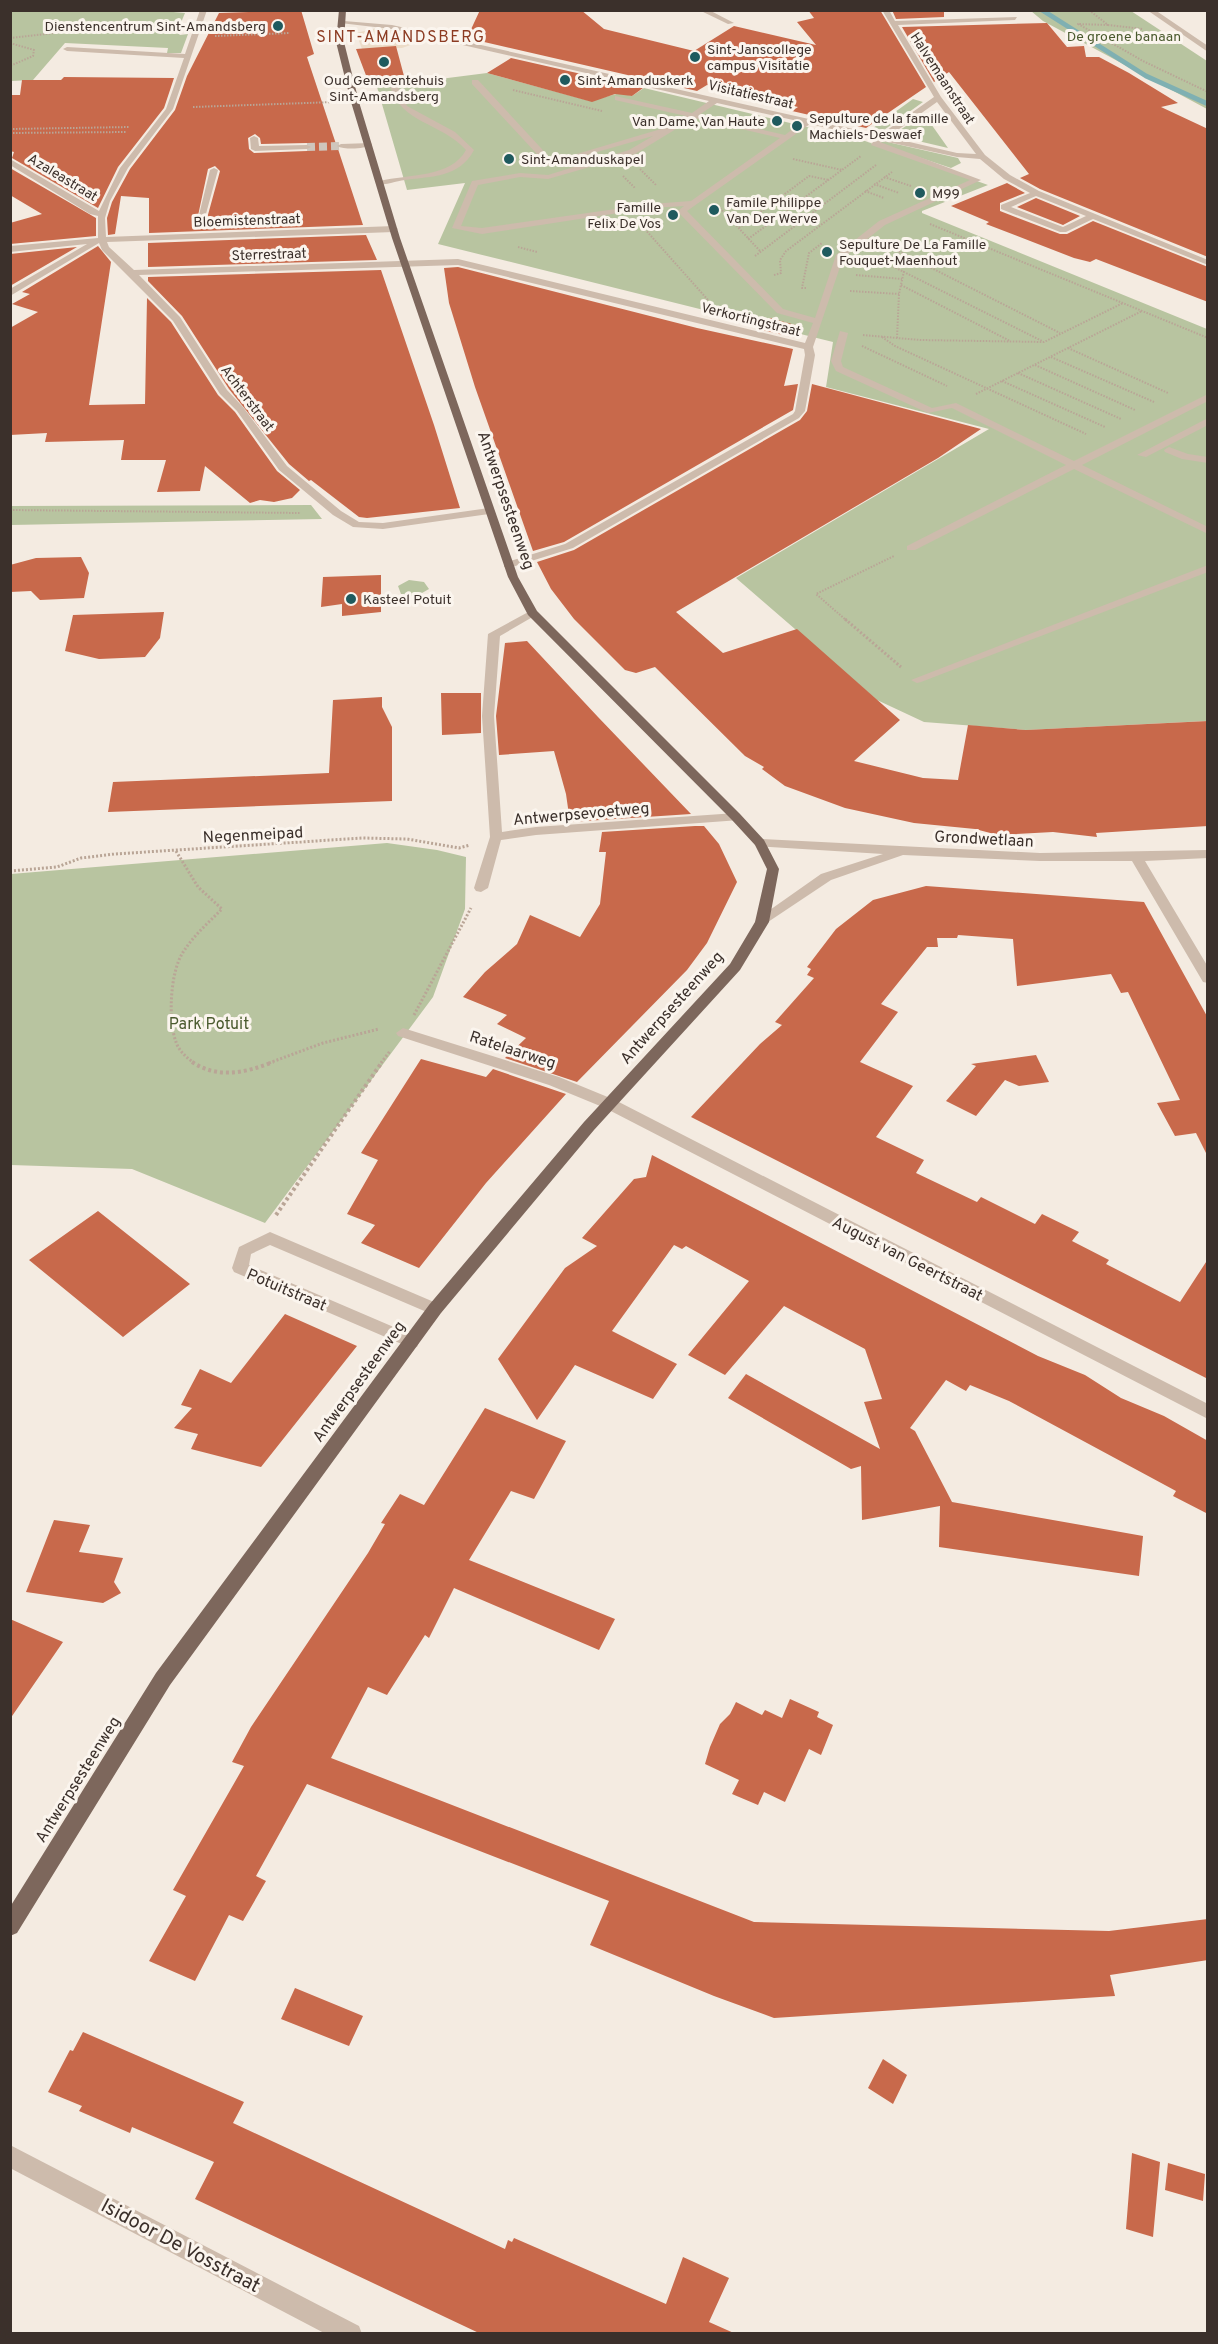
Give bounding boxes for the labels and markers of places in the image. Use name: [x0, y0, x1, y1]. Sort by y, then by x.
place label: Dienstencentrum Sint-Amandsberg: [44, 19, 266, 36]
marker: Dienstencentrum Sint-Amandsberg: [271, 19, 285, 33]
place label: Sint-Janscollege campus Visitatie: [707, 42, 812, 75]
marker: Sint-Janscollege campus Visitatie: [688, 50, 702, 64]
marker: Oud Gemeentehuis Sint-Amandsberg: [377, 55, 391, 69]
place label: Oud Gemeentehuis Sint-Amandsberg: [324, 73, 444, 106]
marker: Sint-Amanduskerk: [558, 73, 572, 87]
place label: Sint-Amanduskerk: [577, 73, 694, 90]
place label: Sepulture de la famille Machiels-Deswaef: [809, 111, 949, 144]
place label: Van Dame, Van Haute: [632, 114, 765, 131]
marker: Van Dame, Van Haute: [770, 114, 784, 128]
marker: Sepulture de la famille Machiels-Deswaef: [790, 119, 804, 133]
marker: Sint-Amanduskapel: [502, 152, 516, 166]
place label: Sint-Amanduskapel: [521, 152, 644, 169]
marker: M99: [913, 186, 927, 200]
place label: M99: [932, 186, 960, 203]
place label: Famile Philippe Van Der Werve: [726, 195, 821, 228]
place label: Famille Felix De Vos: [587, 200, 661, 233]
marker: Famile Philippe Van Der Werve: [707, 203, 721, 217]
marker: Famille Felix De Vos: [666, 208, 680, 222]
place label: Sepulture De La Famille Fouquet-Maenhout: [839, 237, 986, 270]
marker: Sepulture De La Famille Fouquet-Maenhout: [820, 245, 834, 259]
marker: Kasteel Potuit: [344, 592, 358, 606]
place label: Kasteel Potuit: [363, 592, 451, 609]

